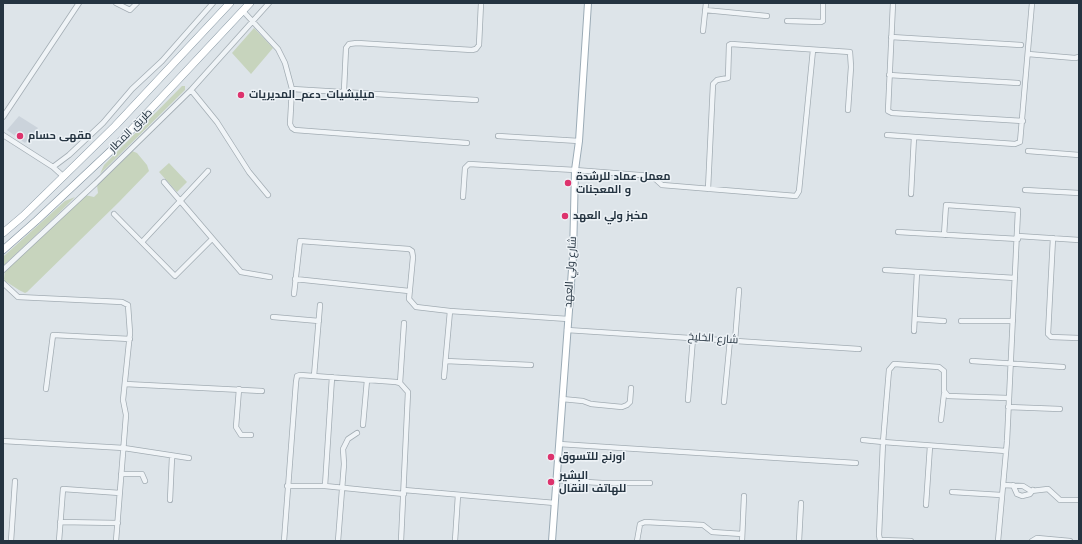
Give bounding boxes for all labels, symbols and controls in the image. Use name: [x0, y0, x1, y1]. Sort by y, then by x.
place label: ميليشيات_دعم_المديريات: [249, 88, 375, 102]
marker: ميليشيات_دعم_المديريات: [236, 90, 246, 100]
street label: طريق المطار: [106, 106, 156, 156]
place label: مقهى حسام: [28, 129, 91, 143]
marker: مقهى حسام: [15, 131, 25, 141]
place label: معمل عماد للرشدة و المعجنات: [576, 170, 670, 196]
marker: معمل عماد للرشدة و المعجنات: [563, 178, 573, 188]
place label: مخبز ولي العهد: [573, 209, 648, 223]
marker: مخبز ولي العهد: [560, 211, 570, 221]
street label: شارع ولي العهد: [562, 236, 580, 308]
street label: شارع الخليخ: [687, 331, 739, 347]
place label: اورنج للتسوق: [559, 450, 626, 464]
marker: اورنج للتسوق: [546, 452, 556, 462]
place label: البشير للهاتف النقال: [559, 469, 626, 495]
marker: البشير للهاتف النقال: [546, 477, 556, 487]

